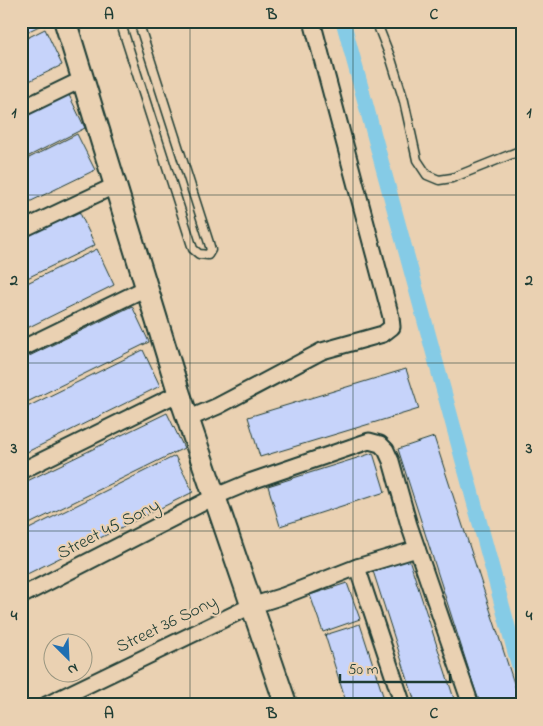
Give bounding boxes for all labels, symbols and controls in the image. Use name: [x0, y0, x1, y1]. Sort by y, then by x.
text: A: [104, 3, 114, 27]
text: B: [266, 3, 278, 27]
text: C: [430, 3, 439, 27]
text: 1: [11, 101, 17, 125]
text: 1: [526, 101, 532, 125]
text: 2: [9, 269, 18, 293]
text: 2: [524, 269, 533, 293]
text: 3: [10, 437, 18, 461]
text: 3: [525, 437, 533, 461]
street label: Street 45 Sony: [53, 493, 165, 567]
street label: Street 36 Sony: [112, 589, 222, 661]
text: 4: [10, 604, 18, 628]
text: 4: [525, 604, 533, 628]
north arrow: [42, 634, 92, 684]
scale bar: [340, 651, 450, 683]
text: N: [64, 657, 81, 680]
text: 50 m: [348, 659, 379, 681]
text: A: [104, 702, 114, 726]
text: B: [266, 702, 278, 726]
text: C: [430, 702, 439, 726]

